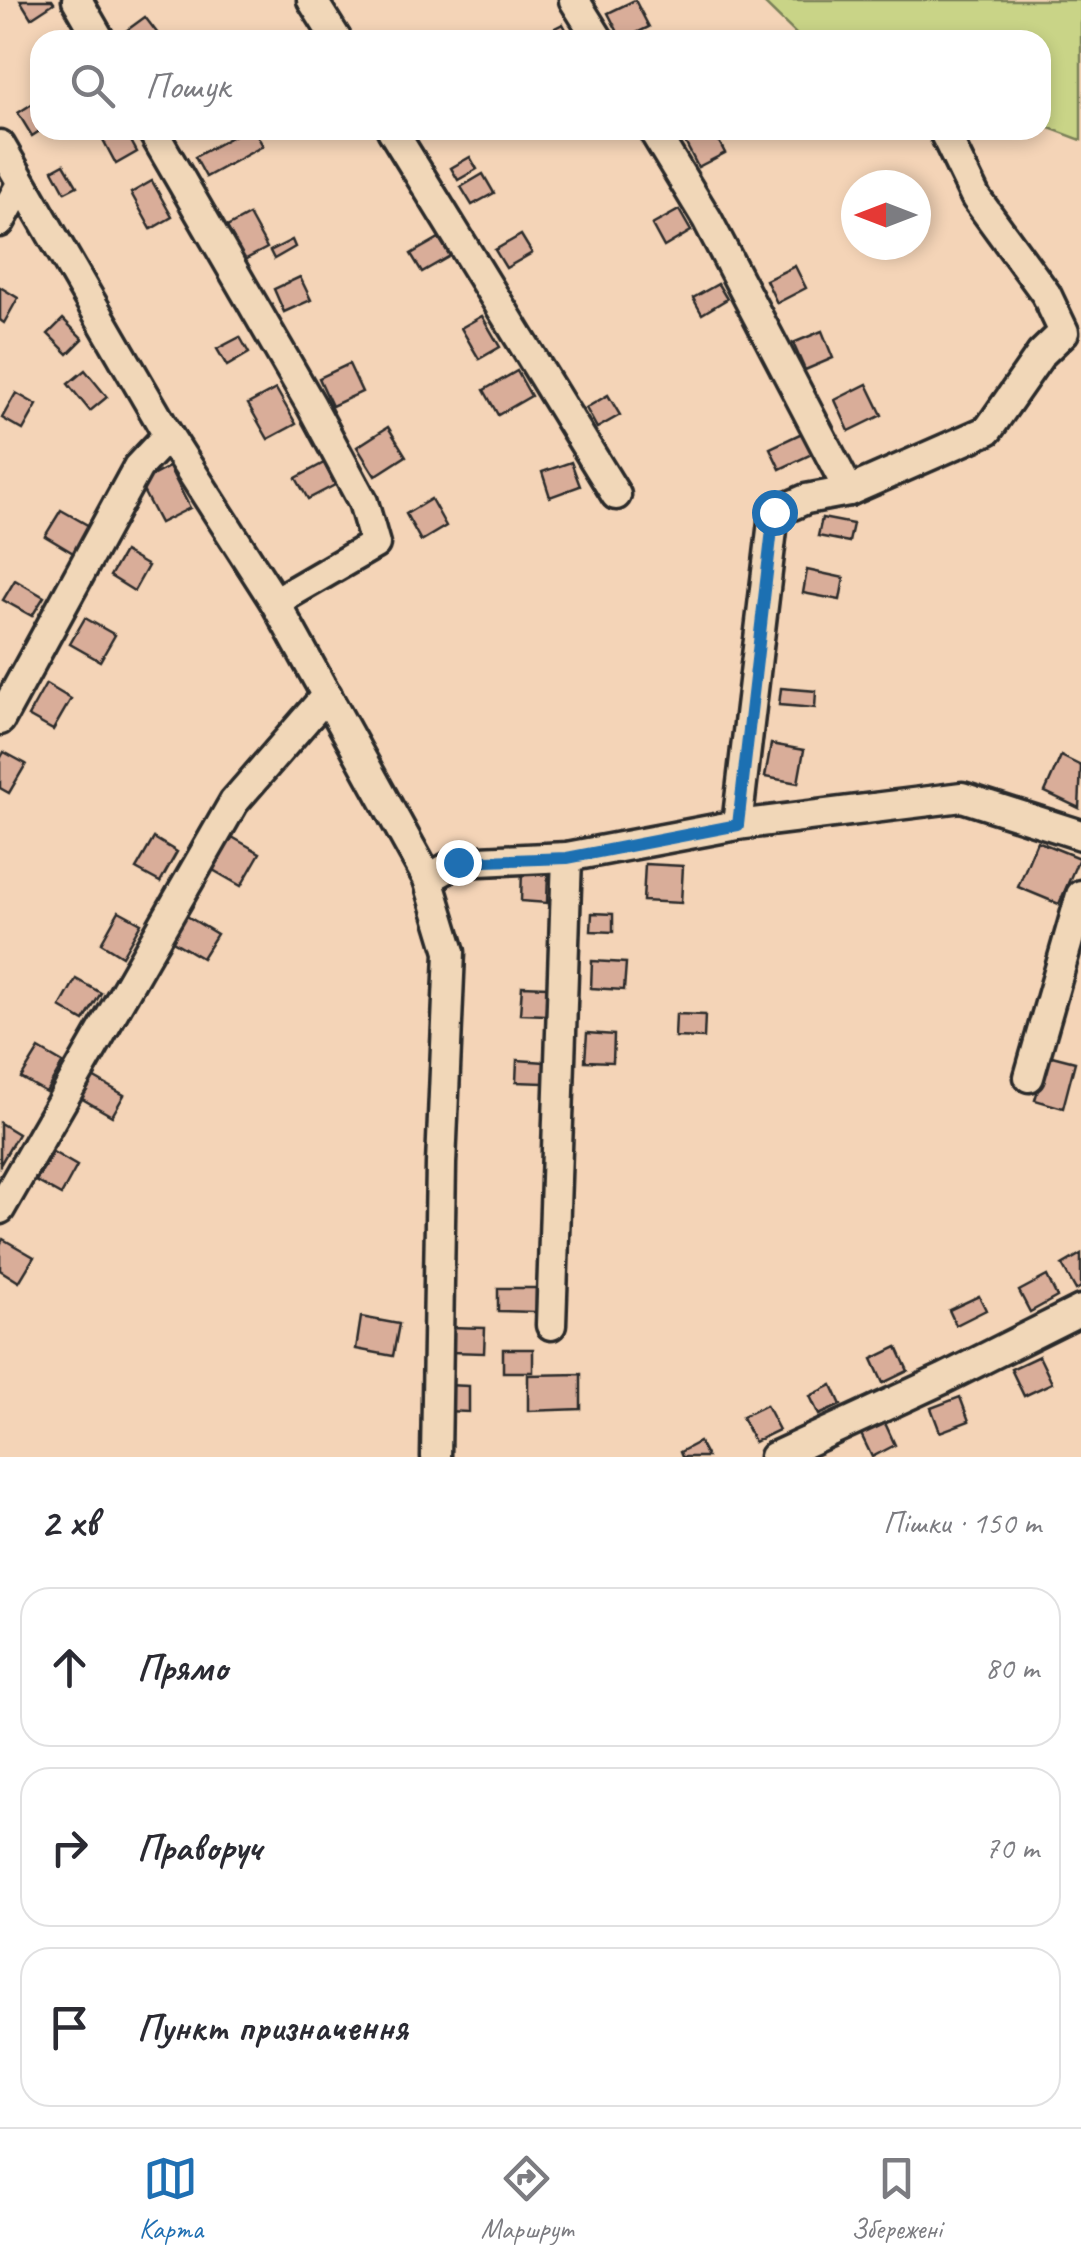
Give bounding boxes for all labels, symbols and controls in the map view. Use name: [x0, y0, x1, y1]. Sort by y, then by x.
search box: [30, 30, 1051, 140]
icon: search: [65, 58, 120, 113]
text: Пошук: [145, 62, 230, 109]
north arrow: [841, 170, 931, 260]
route start: [752, 490, 798, 536]
route end: [436, 840, 482, 886]
text: 2 хв: [40, 1496, 97, 1549]
text: Пішки · 150 m: [883, 1502, 1041, 1543]
icon: ahead: [42, 1640, 97, 1695]
text: Прямо: [137, 1644, 227, 1691]
text: 80 m: [985, 1647, 1039, 1688]
icon: right: [42, 1820, 97, 1875]
text: Праворуч: [137, 1824, 261, 1871]
text: 70 m: [985, 1827, 1039, 1868]
icon: arrive: [42, 2000, 97, 2055]
text: Пункт призначення: [137, 2004, 408, 2051]
tab: Карта: [139, 2151, 203, 2246]
tab: Маршрут: [481, 2151, 573, 2246]
tab: Збережені: [851, 2151, 942, 2246]

